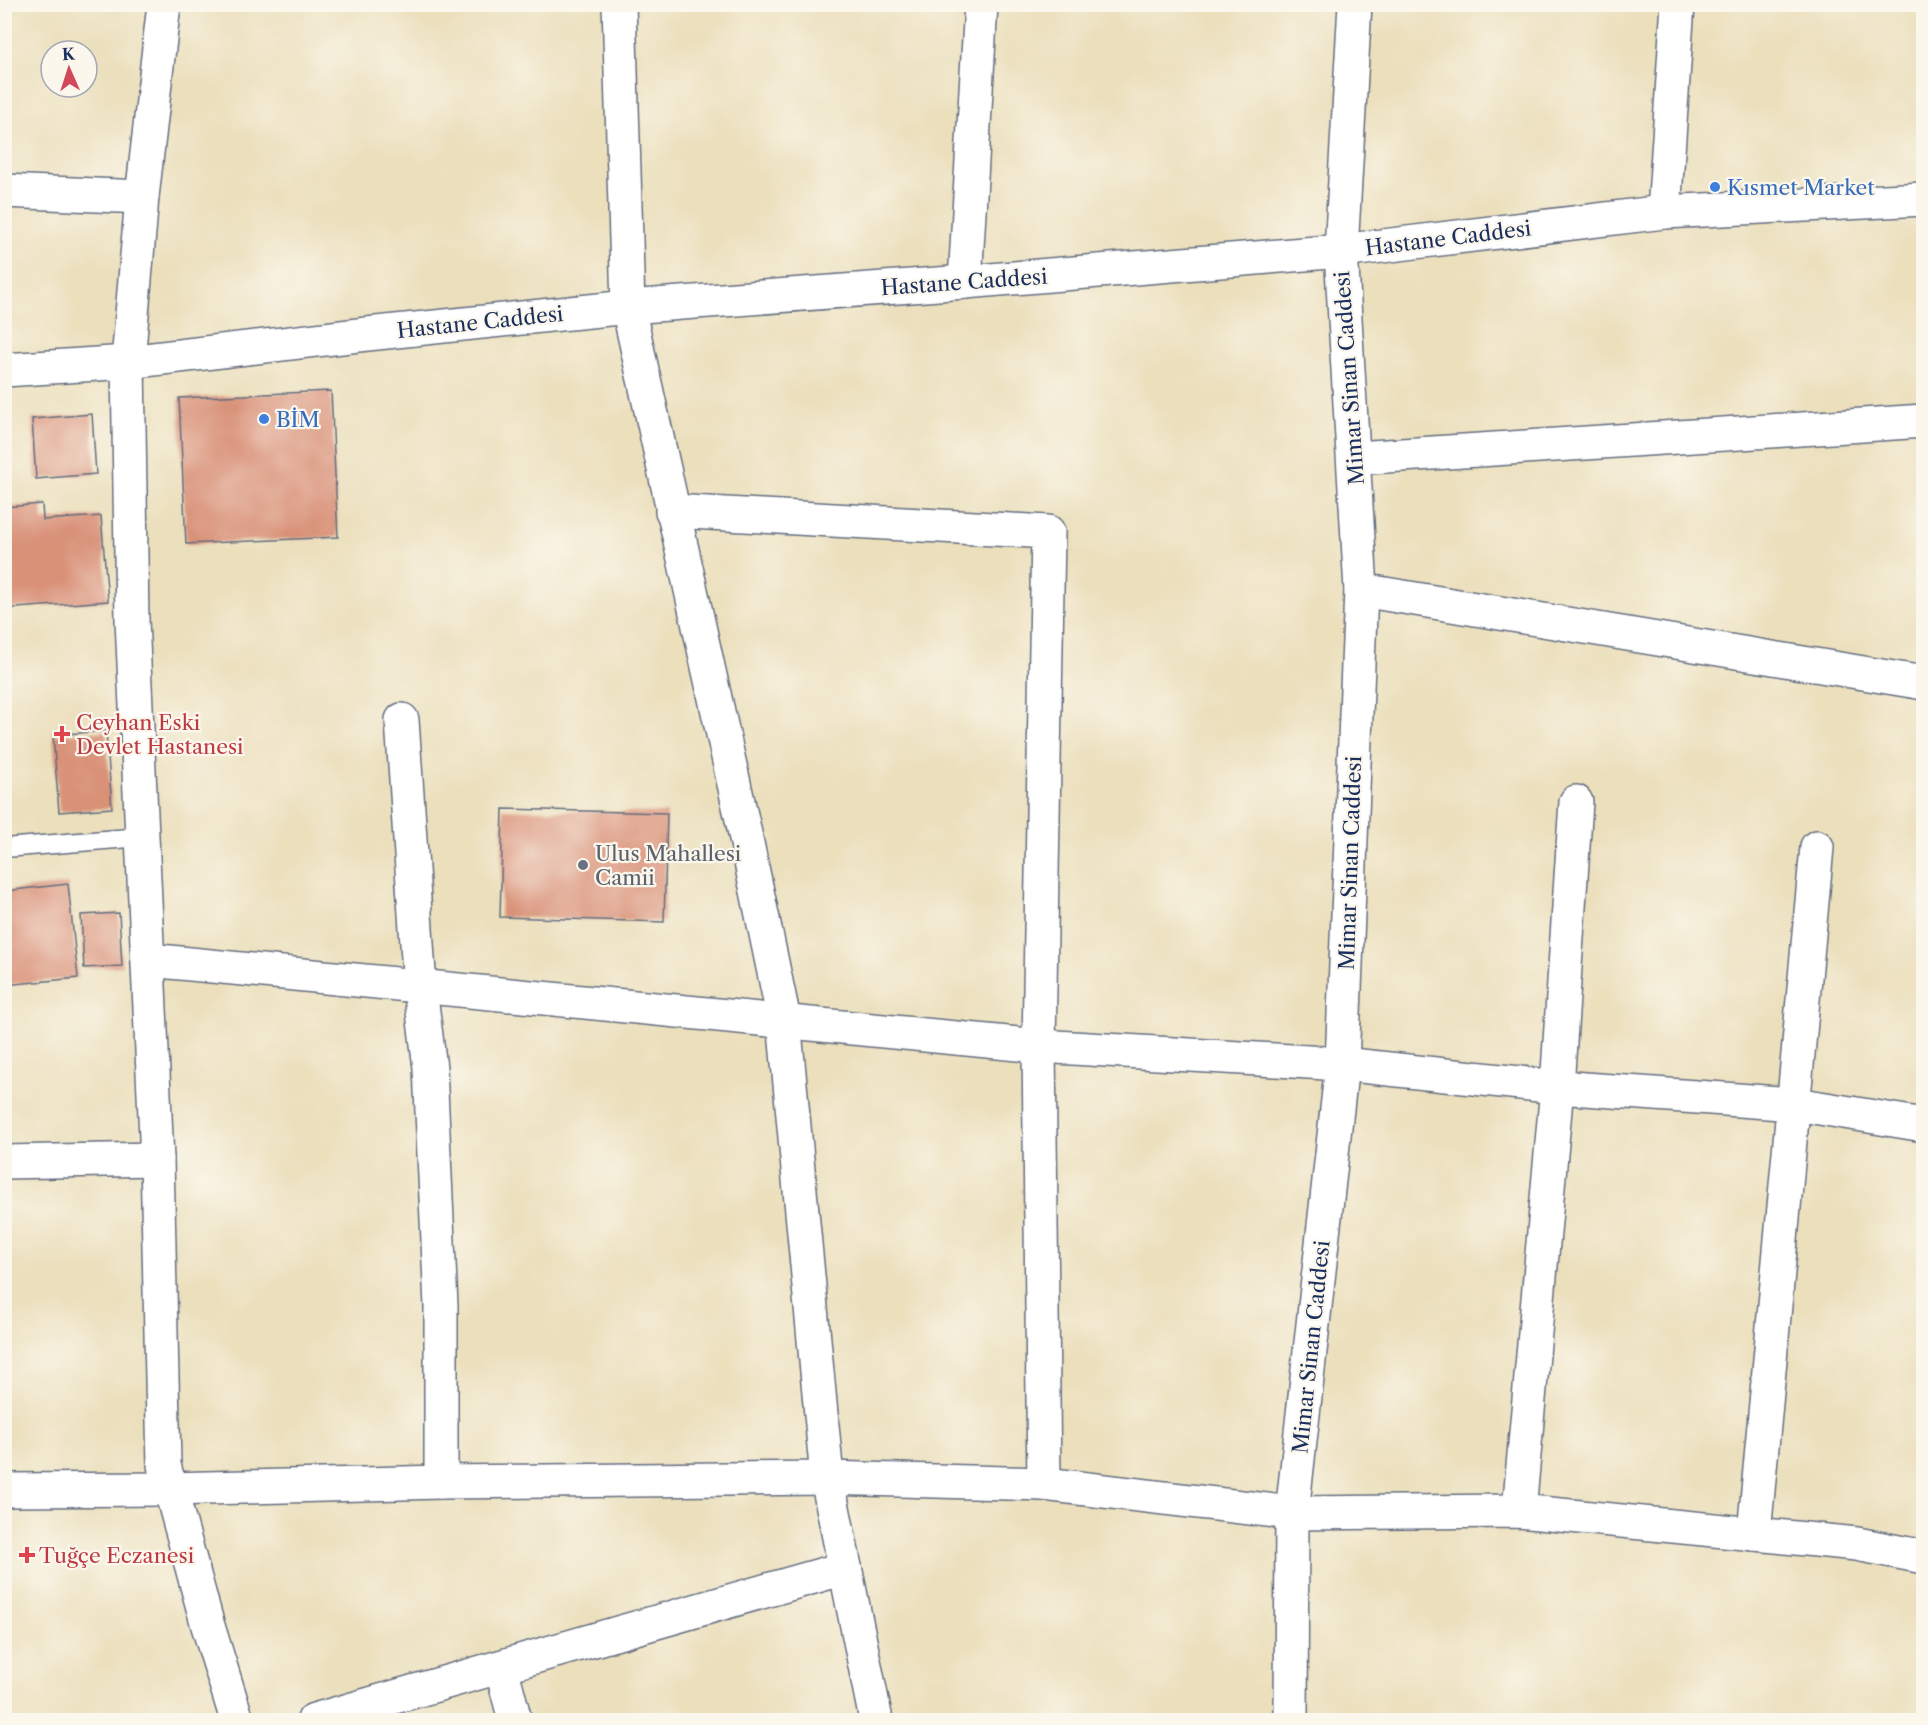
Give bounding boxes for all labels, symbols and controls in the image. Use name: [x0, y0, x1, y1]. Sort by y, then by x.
north arrow: [39, 39, 99, 99]
text: K: [61, 44, 76, 64]
place label: Kısmet Market: [1727, 175, 1875, 200]
marker: Kısmet Market: [1708, 180, 1722, 194]
street label: Hastane Caddesi: [1364, 215, 1532, 261]
street label: Hastane Caddesi: [880, 264, 1048, 300]
street label: Mimar Sinan Caddesi: [1329, 270, 1369, 486]
street label: Hastane Caddesi: [396, 301, 564, 343]
place label: BİM: [276, 407, 320, 432]
marker: BİM: [257, 412, 271, 426]
place label: Ceyhan Eski Devlet Hastanesi: [76, 710, 244, 759]
marker: Ceyhan Eski Devlet Hastanesi: [53, 725, 71, 743]
street label: Mimar Sinan Caddesi: [1334, 755, 1366, 971]
place label: Ulus Mahallesi Camii: [595, 841, 741, 890]
marker: Ulus Mahallesi Camii: [576, 858, 590, 872]
street label: Mimar Sinan Caddesi: [1287, 1239, 1335, 1455]
place label: Tuğçe Eczanesi: [39, 1543, 194, 1568]
marker: Tuğçe Eczanesi: [20, 1548, 34, 1562]

